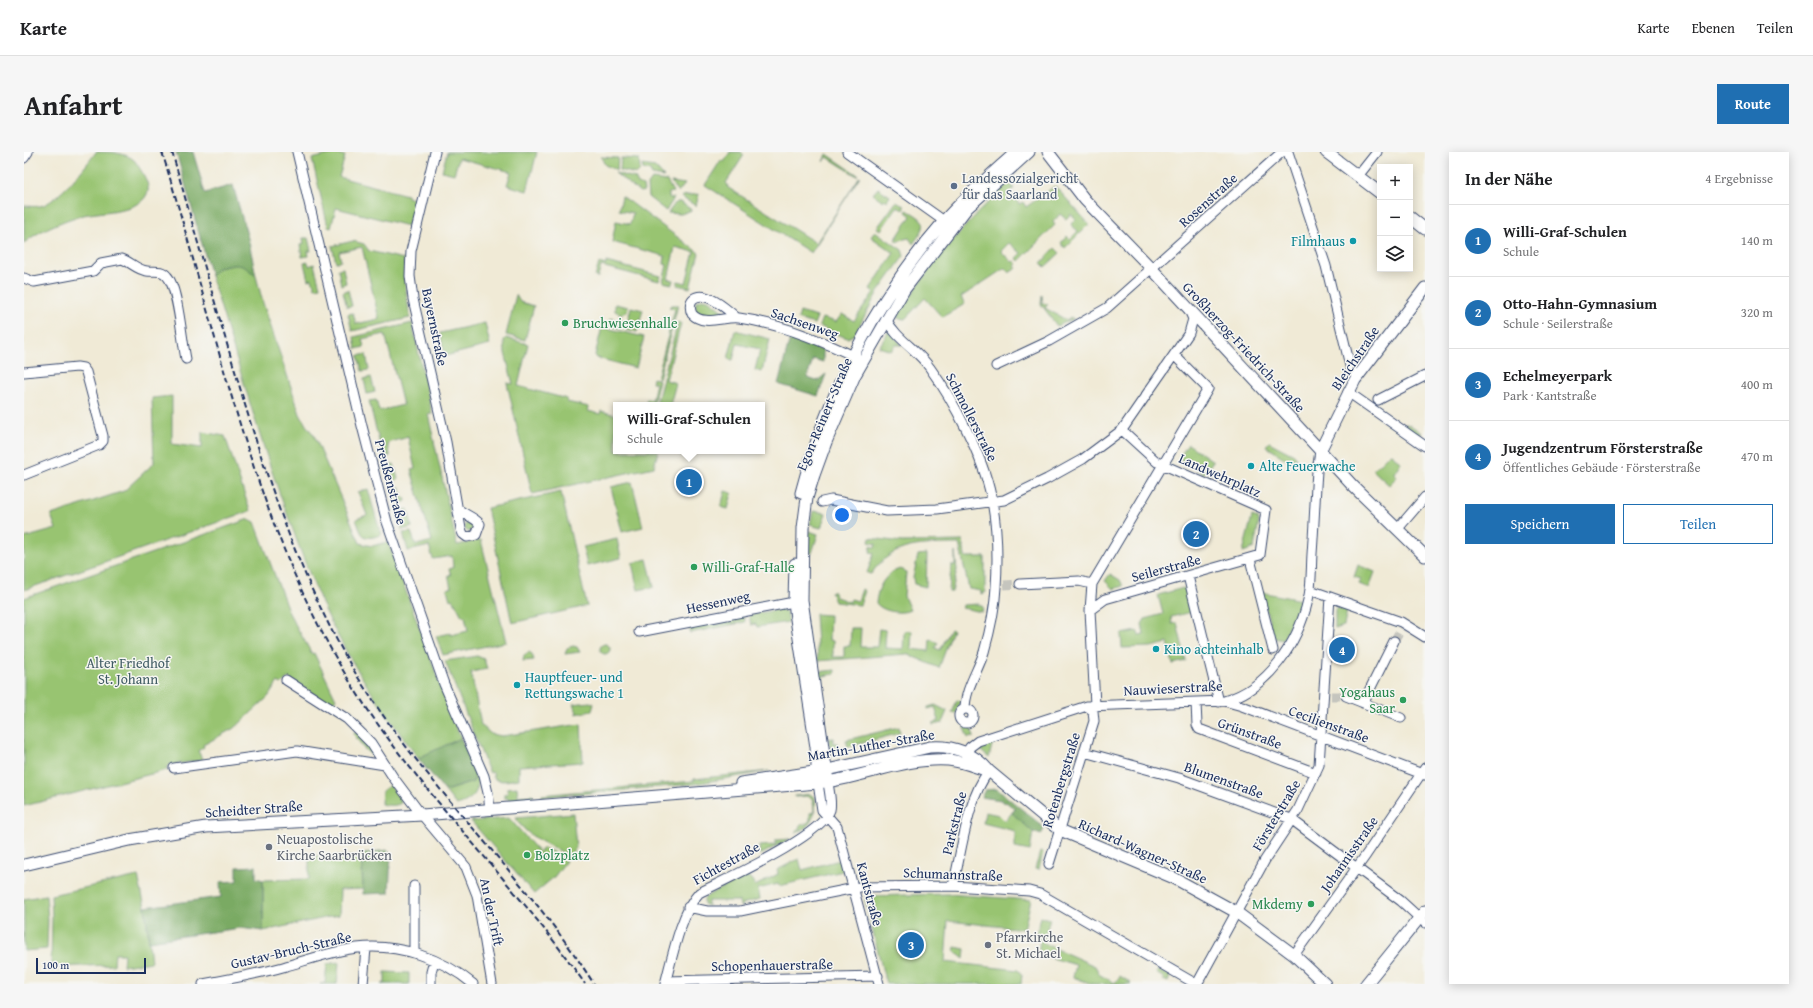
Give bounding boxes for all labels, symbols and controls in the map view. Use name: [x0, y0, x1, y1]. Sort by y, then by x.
text: Karte: [20, 14, 67, 42]
text: Karte: [1637, 18, 1670, 38]
text: Ebenen: [1692, 18, 1735, 38]
text: Teilen: [1757, 18, 1793, 38]
text: Anfahrt: [24, 84, 123, 125]
button: Route: [1717, 84, 1789, 124]
map controls: [1377, 164, 1413, 272]
button: +: [1377, 164, 1413, 200]
text: In der Nähe: [1465, 166, 1553, 191]
place label: Landessozialgericht für das Saarland: [962, 168, 1078, 204]
street label: Rosenstraße: [1174, 168, 1242, 232]
text: 4 Ergebnisse: [1705, 169, 1773, 188]
marker: Landessozialgericht für das Saarland: [949, 181, 959, 191]
button: −: [1377, 200, 1413, 236]
text: Willi-Graf-Schulen: [1503, 221, 1627, 242]
place label: Filmhaus: [1291, 231, 1345, 251]
text: 1: [1475, 231, 1481, 250]
text: 140 m: [1741, 231, 1773, 250]
marker: Filmhaus: [1348, 236, 1358, 246]
button: layers: [1377, 236, 1413, 272]
text: Schule: [1503, 242, 1539, 261]
street label: Großherzog-Friedrich-Straße: [1178, 277, 1310, 417]
street label: Bayernstraße: [417, 286, 453, 368]
text: Otto-Hahn-Gymnasium: [1503, 293, 1657, 314]
street label: Sachsenweg: [768, 302, 842, 344]
text: 2: [1475, 303, 1481, 322]
text: 320 m: [1741, 303, 1773, 322]
place label: Bruchwiesenhalle: [573, 313, 678, 333]
text: Schule · Seilerstraße: [1503, 314, 1613, 333]
marker: Bruchwiesenhalle: [560, 318, 570, 328]
street label: Bleichstraße: [1326, 321, 1384, 394]
street label: Egon-Reinert-Straße: [791, 354, 857, 474]
text: Echelmeyerpark: [1503, 365, 1612, 386]
street label: Schmollerstraße: [941, 369, 1003, 465]
text: 3: [1475, 375, 1481, 394]
text: 400 m: [1741, 375, 1773, 394]
text: Park · Kantstraße: [1503, 386, 1597, 405]
popup: [613, 402, 765, 454]
text: Willi-Graf-Schulen: [627, 408, 751, 429]
text: Schule: [627, 429, 663, 448]
street label: Preußenstraße: [370, 437, 412, 527]
text: Jugendzentrum Försterstraße: [1503, 437, 1703, 458]
text: 4: [1475, 447, 1481, 466]
text: 470 m: [1741, 447, 1773, 466]
street label: Landwehrplatz: [1176, 448, 1264, 502]
place label: Alte Feuerwache: [1259, 456, 1356, 476]
text: Öffentliches Gebäude · Försterstraße: [1503, 458, 1701, 477]
marker: Alte Feuerwache: [1246, 461, 1256, 471]
pin: 1: [676, 467, 702, 497]
button: Speichern: [1465, 504, 1615, 544]
button: Teilen: [1623, 504, 1773, 544]
your location: [832, 505, 852, 525]
pin: 2: [1183, 519, 1209, 549]
street label: Seilerstraße: [1129, 549, 1203, 587]
place label: Willi-Graf-Halle: [702, 557, 795, 577]
marker: Willi-Graf-Halle: [689, 562, 699, 572]
street label: Hessenweg: [684, 585, 752, 618]
pin: 4: [1329, 635, 1355, 665]
place label: Kino achteinhalb: [1164, 639, 1264, 659]
marker: Kino achteinhalb: [1151, 644, 1161, 654]
park label: Alter Friedhof St. Johann: [87, 653, 171, 689]
place label: Hauptfeuer- und Rettungswache 1: [525, 667, 624, 703]
street label: Nauwieserstraße: [1123, 675, 1223, 701]
marker: Hauptfeuer- und Rettungswache 1: [512, 680, 522, 690]
place label: Yogahaus Saar: [1339, 682, 1395, 718]
marker: Yogahaus Saar: [1398, 695, 1408, 705]
street label: Cecilienstraße: [1286, 700, 1372, 748]
street label: Grünstraße: [1215, 712, 1285, 754]
street label: Martin-Luther-Straße: [806, 724, 936, 766]
street label: Rotenbergstraße: [1037, 729, 1085, 830]
street label: Blumenstraße: [1182, 756, 1267, 804]
street label: Försterstraße: [1247, 775, 1305, 854]
street label: Parkstraße: [936, 789, 972, 857]
street label: Scheidter Straße: [204, 796, 304, 822]
street label: Johannisstraße: [1314, 812, 1383, 898]
street label: Richard-Wagner-Straße: [1075, 814, 1211, 889]
place label: Neuapostolische Kirche Saarbrücken: [277, 829, 392, 865]
street label: Fichtestraße: [689, 836, 763, 890]
marker: Neuapostolische Kirche Saarbrücken: [264, 842, 274, 852]
place label: Bolzplatz: [535, 845, 589, 865]
marker: Bolzplatz: [522, 850, 532, 860]
street label: Kantstraße: [852, 860, 888, 929]
street label: Schumannstraße: [903, 862, 1004, 886]
street label: An der Trift: [475, 876, 509, 948]
place label: Mkdemy: [1252, 894, 1303, 914]
marker: Mkdemy: [1306, 899, 1316, 909]
street label: Gustav-Bruch-Straße: [229, 926, 354, 974]
place label: Pfarrkirche St. Michael: [996, 927, 1064, 963]
pin: 3: [898, 930, 924, 960]
marker: Pfarrkirche St. Michael: [983, 940, 993, 950]
street label: Schopenhauerstraße: [711, 954, 833, 976]
scale bar: [36, 956, 146, 975]
text: 100 m: [42, 957, 69, 973]

